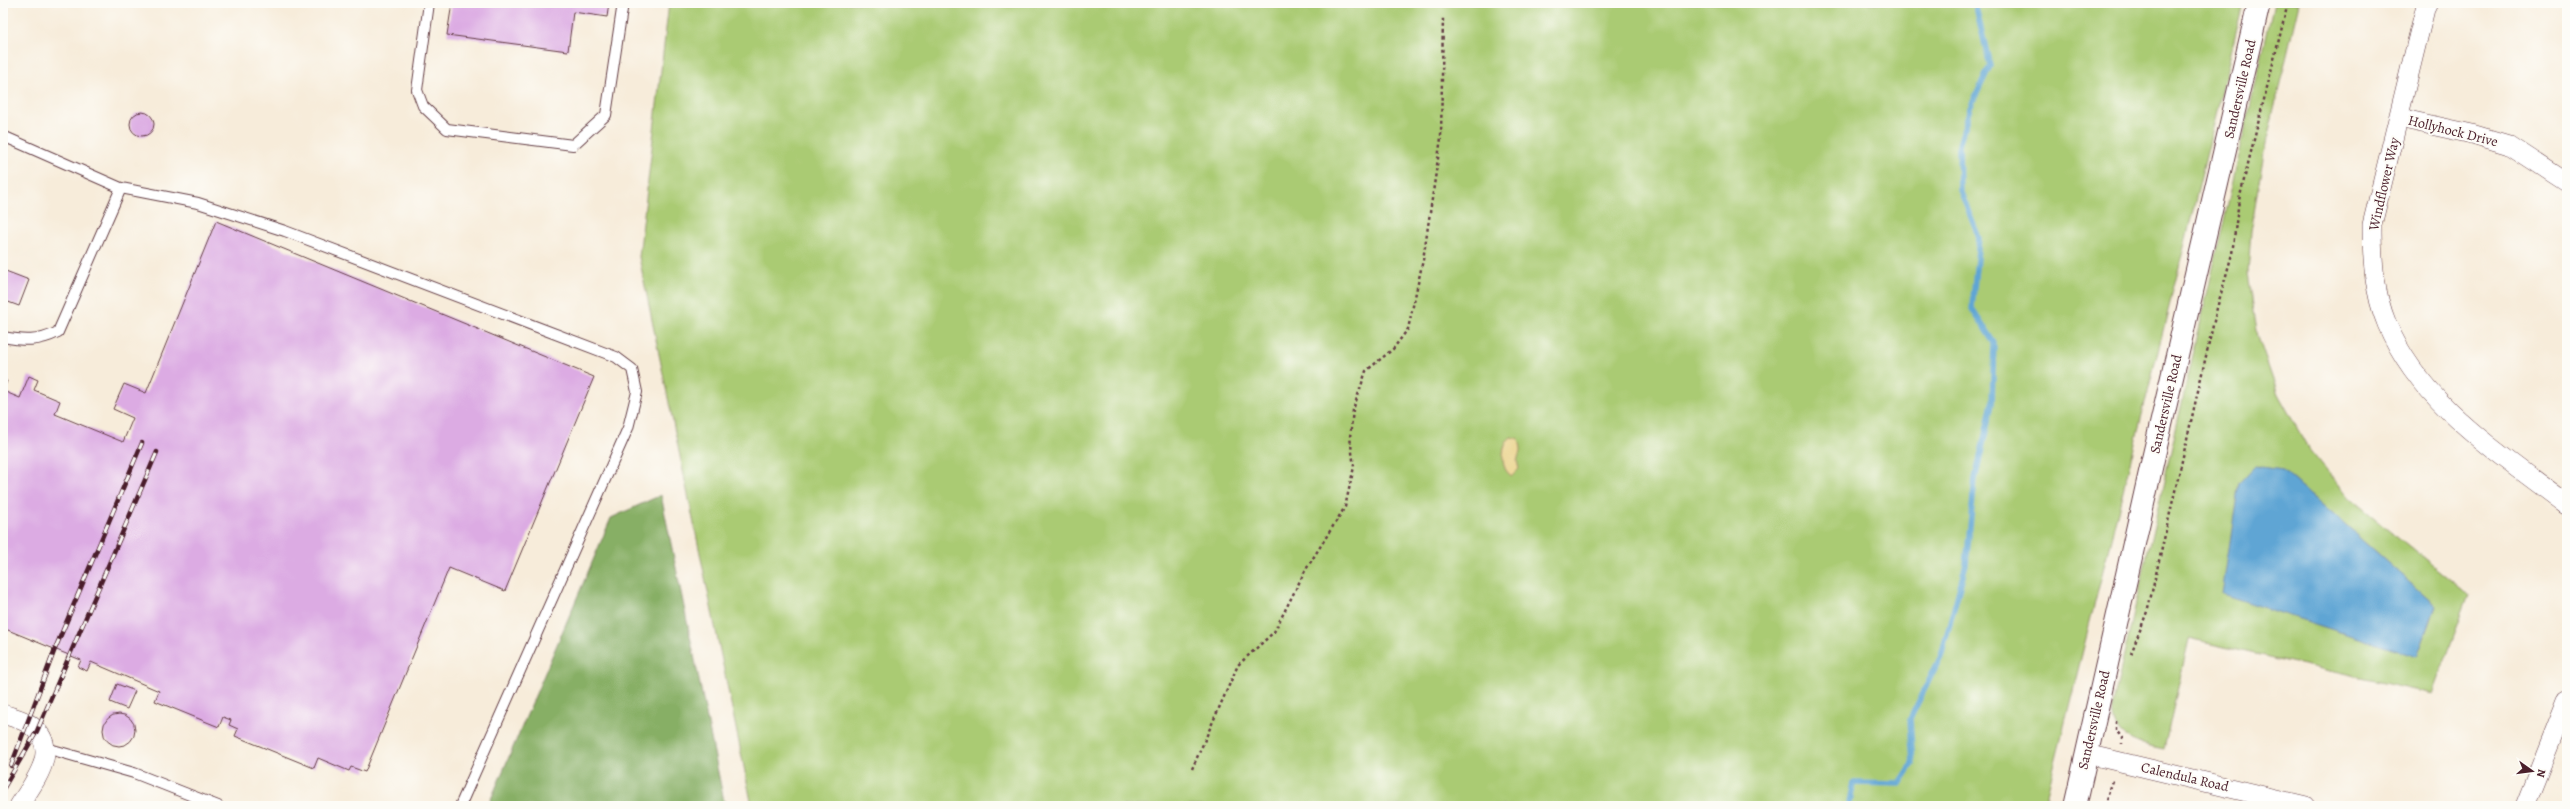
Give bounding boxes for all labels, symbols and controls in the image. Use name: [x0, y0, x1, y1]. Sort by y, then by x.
street label: Sandersville Road: [2219, 37, 2261, 141]
street label: Hollyhock Drive: [2406, 111, 2500, 151]
street label: Windflower Way: [2364, 135, 2404, 233]
street label: Sandersville Road: [2145, 352, 2187, 456]
street label: Sandersville Road: [2073, 668, 2115, 772]
north arrow: [2512, 751, 2552, 791]
street label: Calendula Road: [2139, 758, 2231, 796]
text: N: [2533, 768, 2549, 779]

